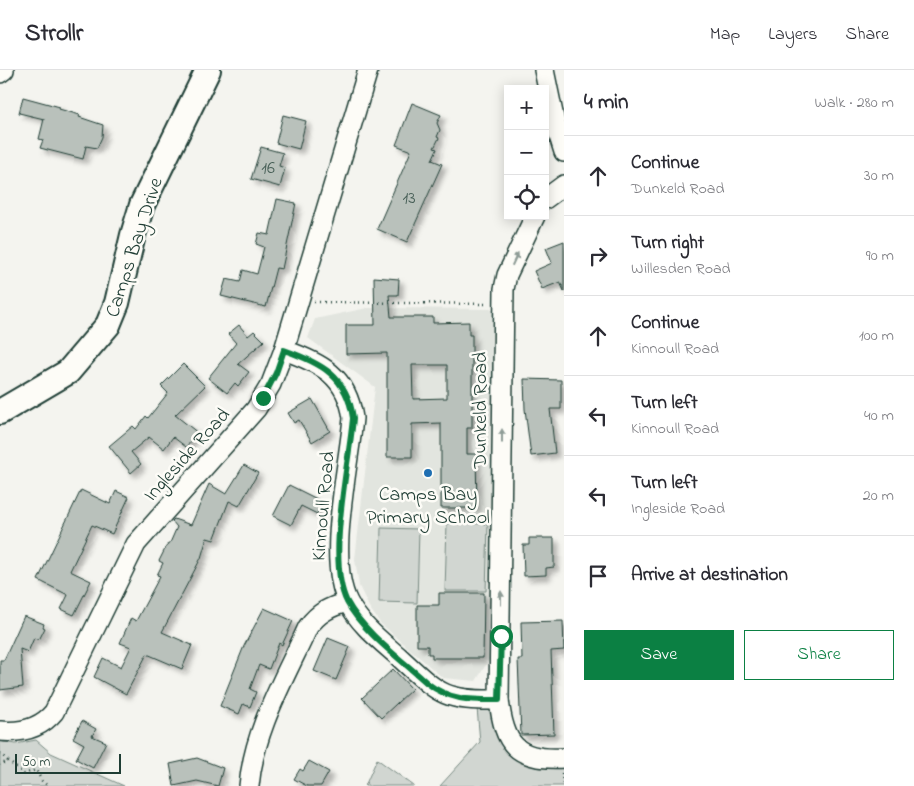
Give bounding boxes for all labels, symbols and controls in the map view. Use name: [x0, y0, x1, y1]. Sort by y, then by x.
text: Strollr: [25, 17, 83, 52]
text: Map: [710, 22, 740, 48]
text: Layers: [768, 22, 818, 48]
text: Share: [846, 22, 889, 48]
map controls: [504, 85, 549, 220]
button: +: [504, 85, 549, 130]
text: 4 min: [584, 88, 628, 118]
text: Walk · 280 m: [815, 91, 894, 115]
button: −: [504, 130, 549, 175]
text: Continue: [631, 150, 699, 177]
house number: 16: [261, 156, 275, 182]
icon: ahead: [584, 162, 612, 190]
text: 30 m: [864, 164, 894, 188]
street label: Camps Bay Drive: [99, 174, 172, 321]
button: locate: [504, 175, 549, 220]
text: Dunkeld Road: [631, 177, 724, 201]
house number: 13: [402, 186, 416, 212]
text: Turn right: [631, 230, 704, 257]
icon: right: [584, 242, 612, 270]
text: 90 m: [866, 244, 894, 268]
one-way arrow: [511, 252, 519, 266]
text: Willesden Road: [631, 257, 731, 281]
text: Continue: [631, 310, 699, 337]
icon: ahead: [584, 322, 612, 350]
text: 100 m: [859, 324, 894, 348]
text: Kinnoull Road: [631, 337, 719, 361]
street label: Dunkeld Road: [467, 352, 496, 469]
route end: [252, 387, 275, 410]
text: Turn left: [631, 390, 698, 417]
street label: Ingleside Road: [138, 402, 239, 510]
icon: left: [584, 402, 612, 430]
text: 40 m: [864, 404, 894, 428]
text: Kinnoull Road: [631, 417, 719, 441]
one-way arrow: [498, 428, 506, 444]
street label: Kinnoull Road: [305, 450, 344, 562]
marker: Camps Bay Primary School: [422, 467, 434, 479]
text: Turn left: [631, 470, 698, 497]
place label: Camps Bay Primary School: [366, 481, 490, 533]
icon: left: [584, 482, 612, 510]
text: 20 m: [863, 484, 894, 508]
text: Ingleside Road: [631, 497, 725, 521]
icon: arrive: [584, 562, 612, 590]
text: Arrive at destination: [631, 562, 788, 589]
one-way arrow: [497, 590, 505, 606]
route start: [490, 625, 513, 648]
button: Save: [584, 630, 734, 680]
button: Share: [744, 630, 894, 680]
scale bar: [15, 751, 121, 774]
text: 50 m: [22, 752, 50, 773]

